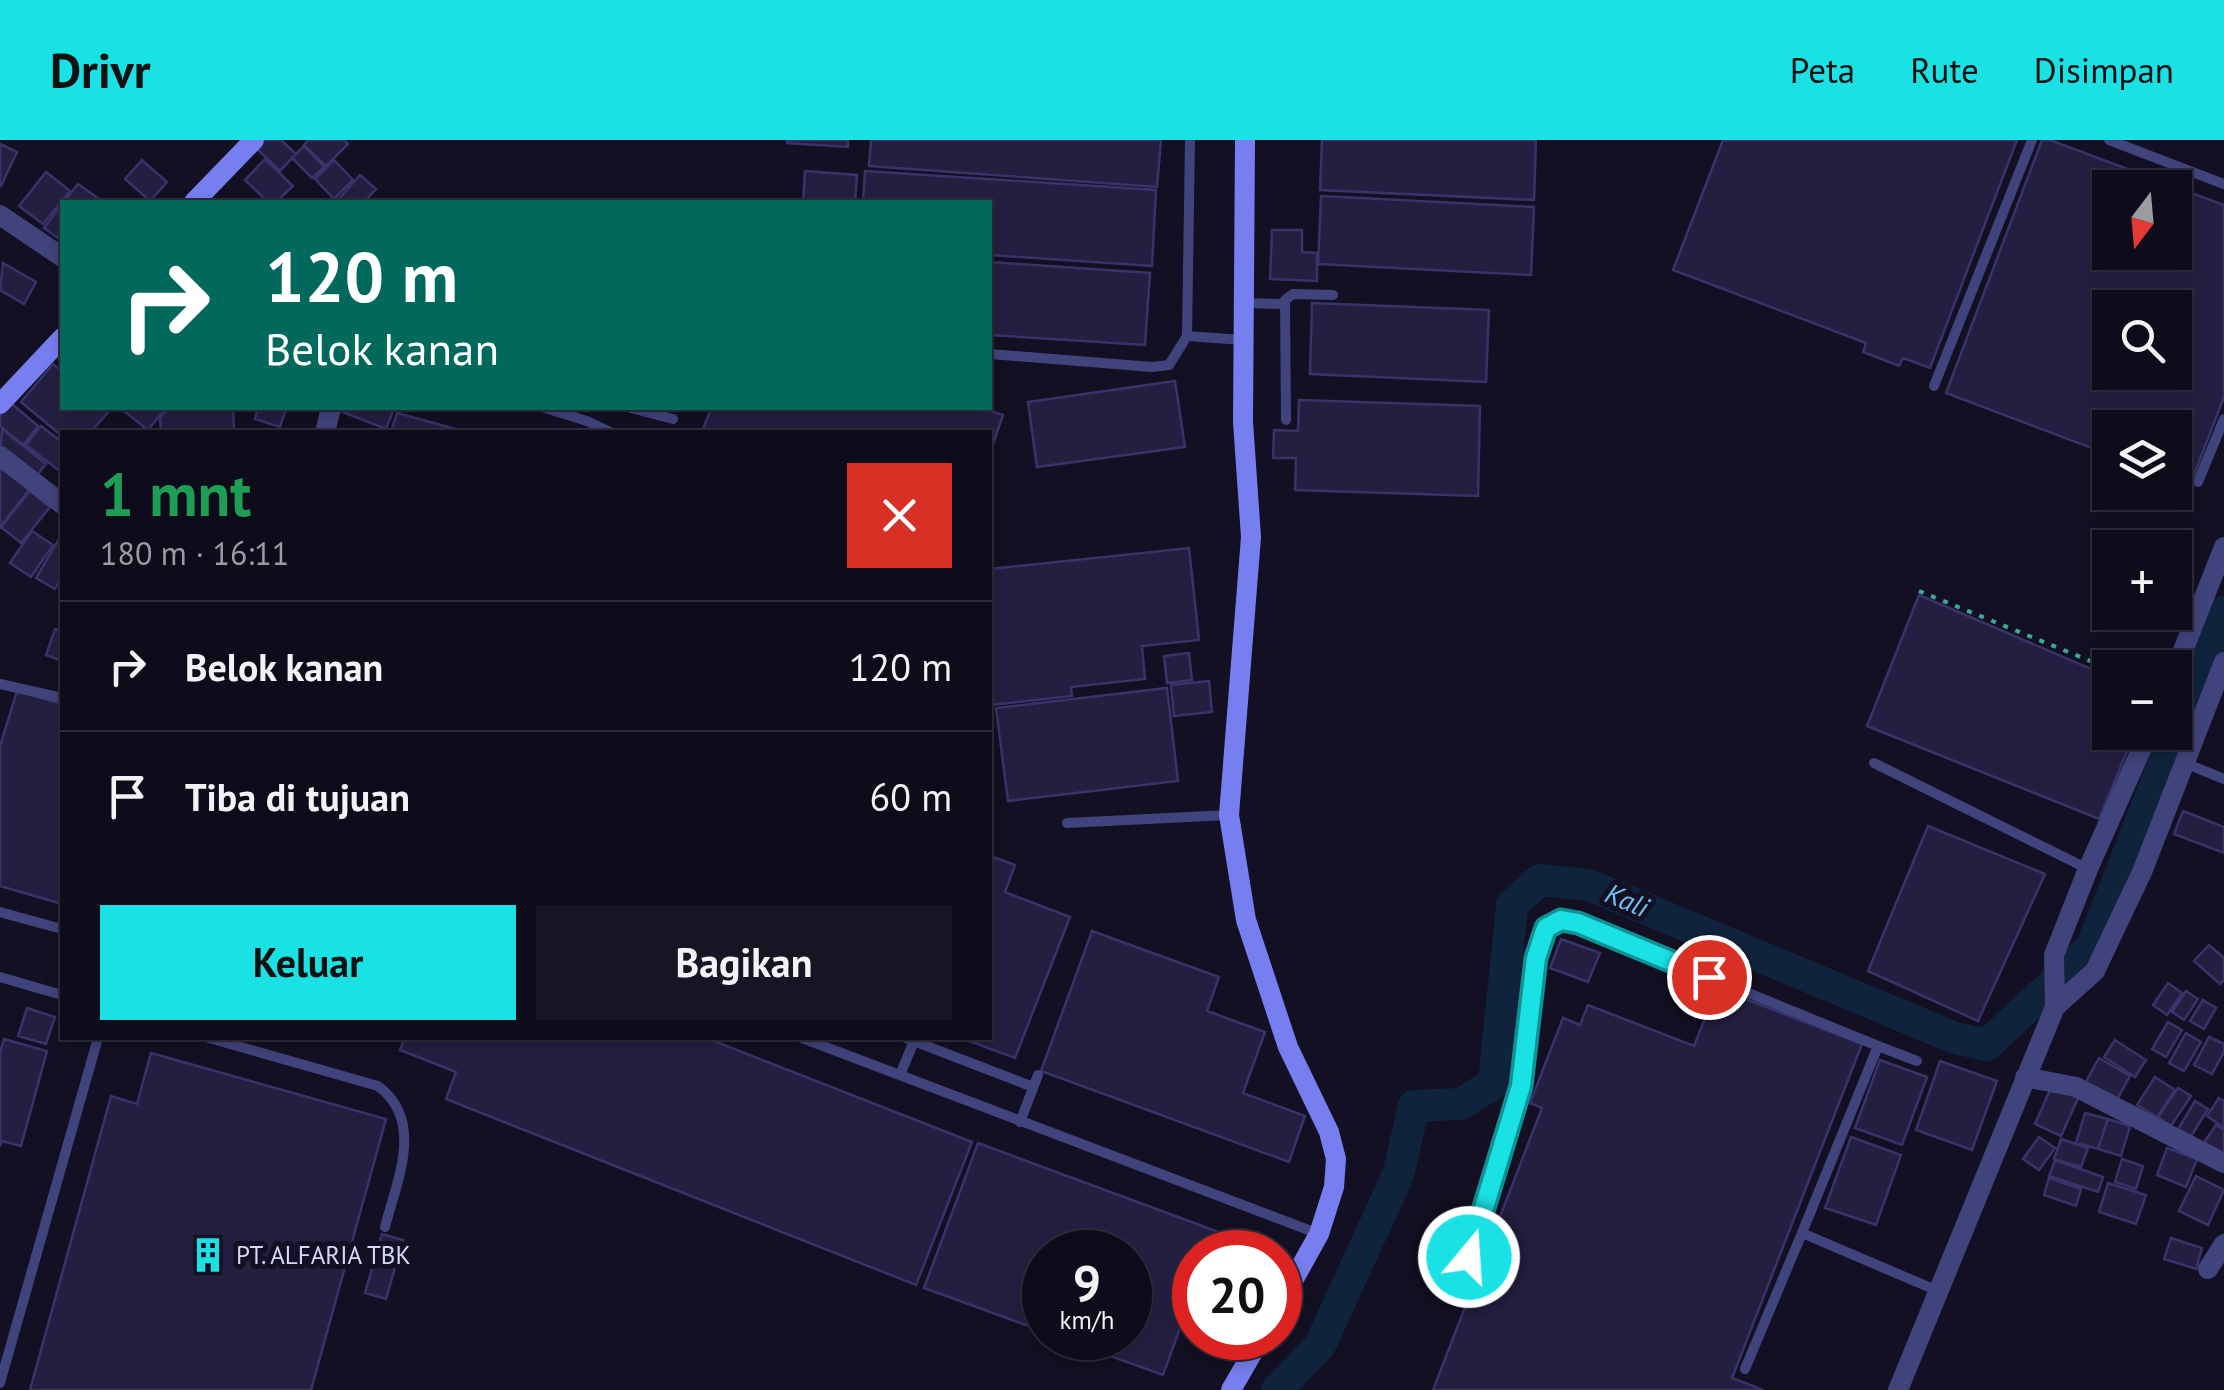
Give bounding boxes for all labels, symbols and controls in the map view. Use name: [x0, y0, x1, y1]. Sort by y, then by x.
text: Drivr: [50, 39, 151, 101]
text: Peta: [1790, 47, 1855, 93]
text: Rute: [1910, 47, 1979, 93]
text: Disimpan: [2034, 47, 2174, 93]
north arrow: [2092, 170, 2192, 270]
map controls: [2092, 170, 2192, 750]
text: 120 m: [265, 231, 458, 321]
icon: right: [100, 240, 230, 370]
button: search: [2092, 290, 2192, 390]
text: Belok kanan: [265, 319, 499, 377]
button: layers: [2092, 410, 2192, 510]
text: 1 mnt: [100, 455, 251, 533]
button: close: [847, 463, 952, 568]
button: +: [2092, 530, 2192, 630]
text: 180 m · 16:11: [100, 532, 289, 574]
icon: right: [100, 639, 155, 694]
text: Belok kanan: [185, 642, 383, 691]
text: 120 m: [849, 642, 952, 691]
button: −: [2092, 650, 2192, 750]
icon: arrive: [100, 769, 155, 824]
text: Tiba di tujuan: [185, 772, 410, 821]
text: 60 m: [870, 772, 952, 821]
water label: Kali: [1600, 874, 1655, 925]
button: Keluar: [100, 905, 516, 1020]
button: Bagikan: [536, 905, 952, 1020]
pin: [1667, 935, 1752, 1020]
icon: arrive: [1682, 950, 1737, 1005]
position arrow: [1417, 1205, 1521, 1309]
speed limit sign: 20: [1172, 1230, 1302, 1360]
building icon: PT. ALFARIA TBK: [189, 1236, 227, 1274]
place label: PT. ALFARIA TBK: [236, 1239, 411, 1271]
text: 9: [1073, 1250, 1101, 1315]
text: km/h: [1060, 1304, 1114, 1336]

